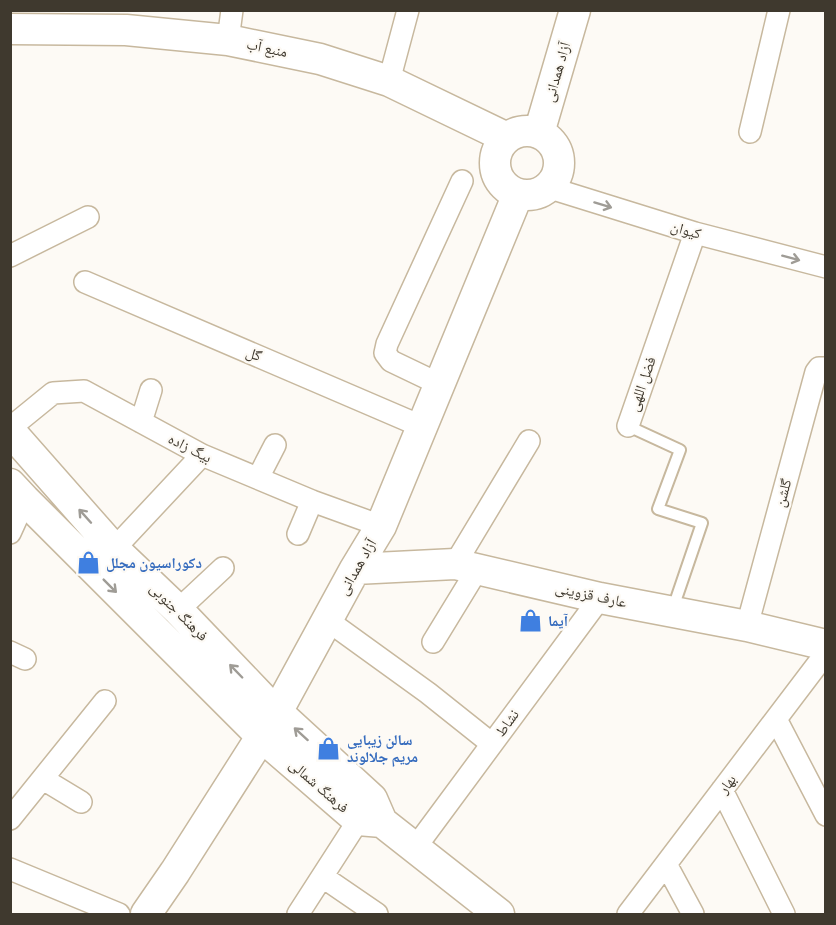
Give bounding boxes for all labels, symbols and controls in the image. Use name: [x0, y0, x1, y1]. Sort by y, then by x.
street label: منبع آب: [245, 35, 289, 62]
street label: آزاد همدانی: [540, 39, 575, 104]
one-way arrow: [593, 200, 612, 211]
street label: کیوان: [668, 217, 703, 244]
one-way arrow: [781, 253, 800, 264]
street label: گل: [243, 343, 265, 366]
street label: فضل اللهی: [624, 354, 661, 414]
street label: بیگ زاده: [165, 429, 215, 467]
street label: گلشن: [771, 477, 796, 509]
one-way arrow: [78, 509, 92, 524]
street label: آزاد همدانی: [334, 535, 382, 599]
shop icon: دکوراسیون مجلل: [75, 550, 101, 576]
place label: دکوراسیون مجلل: [106, 554, 202, 572]
one-way arrow: [103, 578, 118, 593]
street label: فرهنگ جنوبی: [145, 579, 212, 646]
street label: عارف قزوینی: [553, 579, 629, 612]
shop icon: آيما: [517, 608, 543, 634]
place label: آيما: [548, 612, 569, 629]
one-way arrow: [229, 663, 243, 678]
street label: نشاط: [491, 706, 522, 740]
one-way arrow: [294, 727, 309, 741]
place label: سالن زیبایی مریم جلالوند: [347, 731, 418, 767]
shop icon: سالن زیبایی مریم جلالوند: [316, 736, 342, 762]
street label: فرهنگ شمالی: [285, 755, 352, 817]
street label: بهار: [713, 771, 740, 798]

